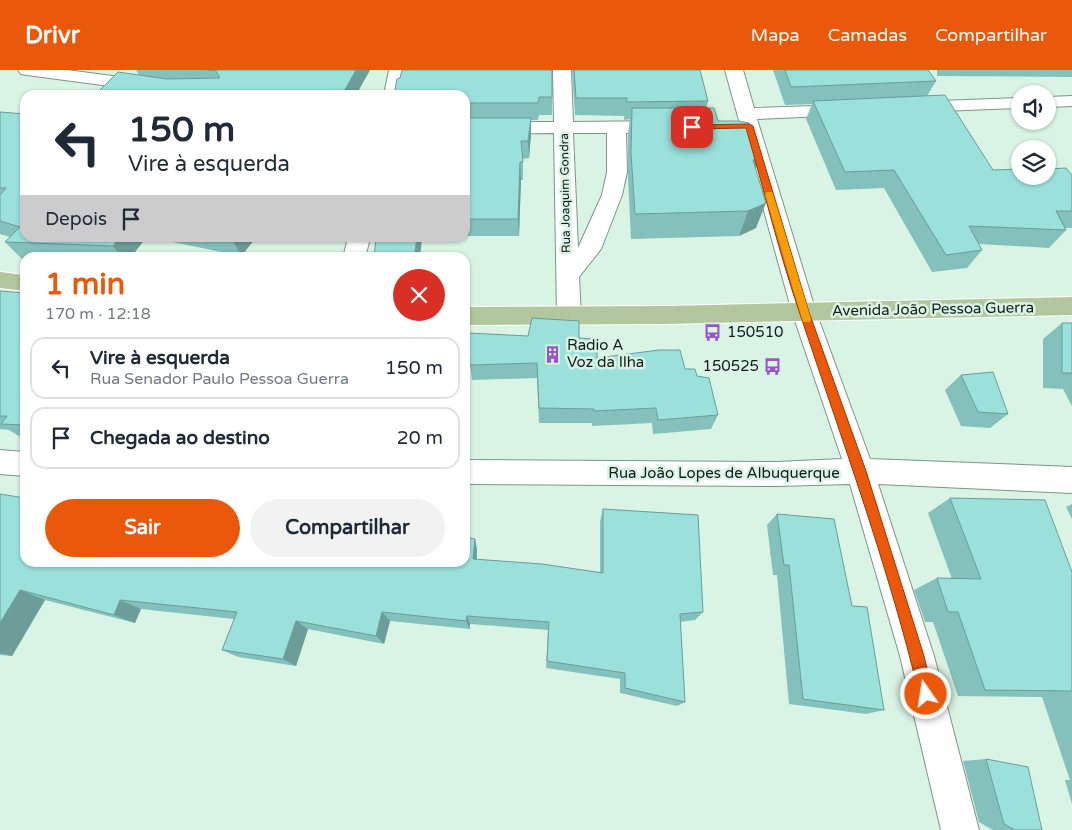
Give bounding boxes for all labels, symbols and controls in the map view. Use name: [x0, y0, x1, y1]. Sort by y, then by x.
text: Drivr: [25, 21, 80, 50]
text: Mapa: [751, 24, 800, 46]
text: Camadas: [828, 24, 907, 46]
text: Compartilhar: [935, 24, 1047, 46]
map controls: [1011, 85, 1056, 185]
button: sound: [1011, 85, 1056, 130]
pin: [671, 106, 713, 148]
text: 150 m: [128, 109, 235, 151]
icon: left: [45, 110, 110, 175]
icon: arrive: [678, 113, 706, 141]
street label: Rua Joaquim Gondra: [557, 133, 573, 253]
button: layers: [1011, 140, 1056, 185]
text: Vire à esquerda: [128, 151, 290, 177]
icon: arrive: [117, 205, 145, 233]
text: Depois: [45, 208, 107, 230]
text: 1 min: [45, 266, 125, 303]
button: close: [393, 269, 445, 321]
street label: Avenida João Pessoa Guerra: [832, 298, 1034, 320]
text: 170 m · 12:18: [45, 304, 151, 324]
bus stop icon: 150510: [703, 322, 723, 342]
place label: 150510: [727, 323, 784, 341]
place label: Radio A Voz da Ilha: [567, 336, 644, 371]
building icon: Radio A Voz da Ilha: [543, 344, 563, 364]
text: Vire à esquerda: [90, 347, 230, 369]
icon: left: [47, 354, 75, 382]
bus stop icon: 150525: [763, 356, 783, 376]
text: 150 m: [385, 357, 443, 379]
place label: 150525: [702, 357, 759, 375]
text: Rua Senador Paulo Pessoa Guerra: [90, 369, 349, 389]
icon: arrive: [47, 424, 75, 452]
text: Chegada ao destino: [90, 427, 270, 449]
text: 20 m: [397, 427, 443, 449]
street label: Rua João Lopes de Albuquerque: [608, 464, 840, 482]
button: Sair: [45, 499, 240, 557]
button: Compartilhar: [250, 499, 445, 557]
position arrow: [899, 667, 951, 719]

